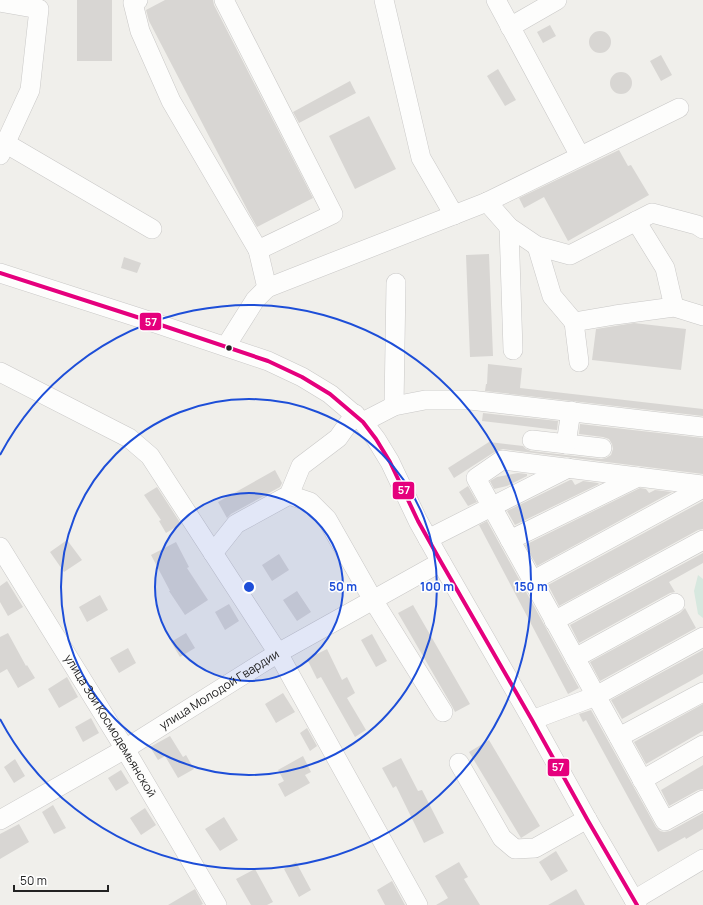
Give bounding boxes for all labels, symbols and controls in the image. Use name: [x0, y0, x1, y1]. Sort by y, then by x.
line badge: 57: [139, 312, 162, 331]
text: 57: [145, 314, 157, 329]
unlabelled marker: [224, 343, 234, 353]
line badge: 57: [392, 481, 415, 500]
text: 57: [398, 482, 410, 497]
text: 50 m: [329, 578, 357, 595]
text: 100 m: [420, 578, 454, 595]
text: 150 m: [514, 578, 548, 595]
centre of rings: [242, 580, 256, 594]
street label: улица Молодой Гвардии: [156, 645, 282, 733]
street label: улица Зои Космодемьянской: [60, 651, 161, 800]
line badge: 57: [547, 758, 570, 777]
text: 57: [552, 759, 564, 774]
scale bar: [14, 867, 108, 893]
text: 50 m: [20, 872, 47, 889]

